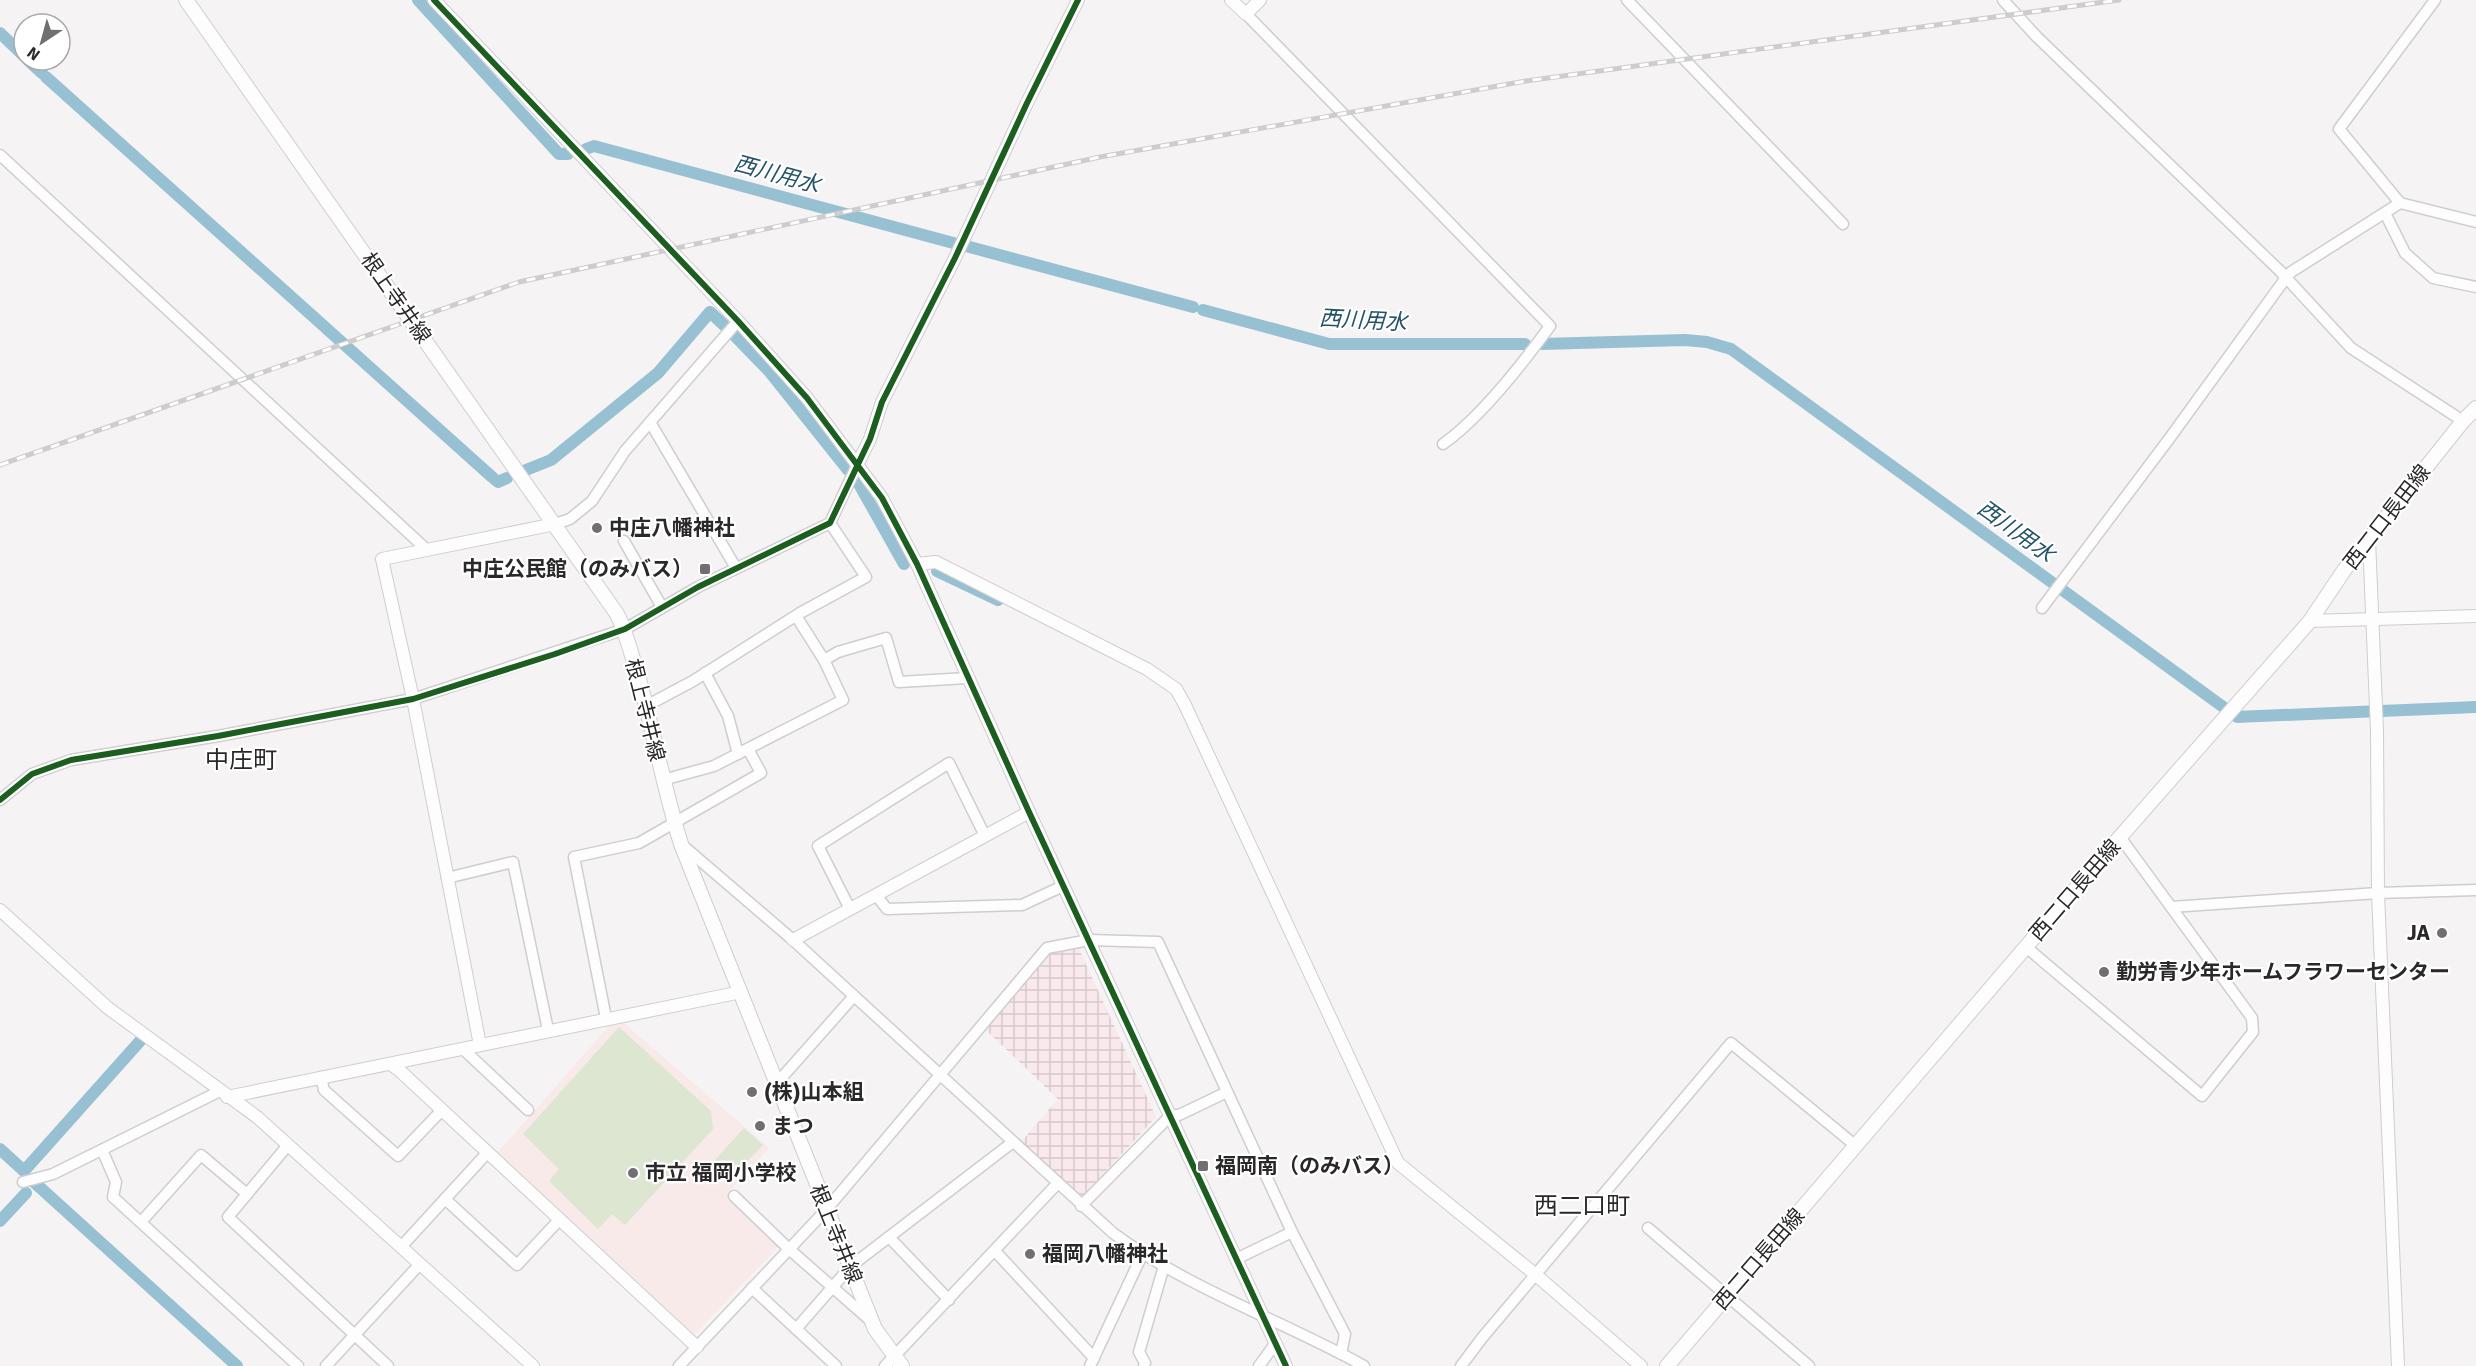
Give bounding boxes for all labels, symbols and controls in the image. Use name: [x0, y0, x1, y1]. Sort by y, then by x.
north arrow: [12, 12, 72, 72]
text: N: [23, 42, 44, 65]
water label: 西川用水: [731, 150, 825, 199]
street label: 根上寺井線: [355, 248, 437, 348]
water label: 西川用水: [1318, 304, 1410, 336]
street label: 西二口長田線: [2338, 459, 2436, 575]
water label: 西川用水: [1972, 494, 2061, 569]
place label: 中庄八幡神社: [609, 515, 735, 541]
marker: 中庄八幡神社: [590, 521, 604, 535]
place label: 中庄公民館（のみバス）: [462, 556, 693, 582]
marker: 中庄公民館（のみバス）: [698, 562, 712, 576]
street label: 根上寺井線: [620, 656, 670, 764]
district label: 中庄町: [205, 745, 277, 775]
street label: 西二口長田線: [2024, 834, 2126, 946]
place label: JA: [2407, 920, 2431, 946]
marker: JA: [2435, 926, 2449, 940]
place label: 勤労青少年ホームフラワーセンター: [2116, 959, 2450, 985]
marker: 勤労青少年ホームフラワーセンター: [2097, 965, 2111, 979]
place label: (株)山本組: [764, 1079, 864, 1105]
marker: (株)山本組: [745, 1085, 759, 1099]
place label: まつ: [772, 1113, 814, 1139]
marker: まつ: [753, 1119, 767, 1133]
place label: 福岡南（のみバス）: [1215, 1153, 1404, 1179]
marker: 福岡南（のみバス）: [1196, 1159, 1210, 1173]
place label: 市立 福岡小学校: [645, 1160, 797, 1186]
marker: 市立 福岡小学校: [626, 1166, 640, 1180]
street label: 根上寺井線: [804, 1180, 868, 1288]
district label: 西二口町: [1534, 1191, 1630, 1221]
street label: 西二口長田線: [1708, 1203, 1810, 1315]
place label: 福岡八幡神社: [1042, 1241, 1168, 1267]
marker: 福岡八幡神社: [1023, 1247, 1037, 1261]

